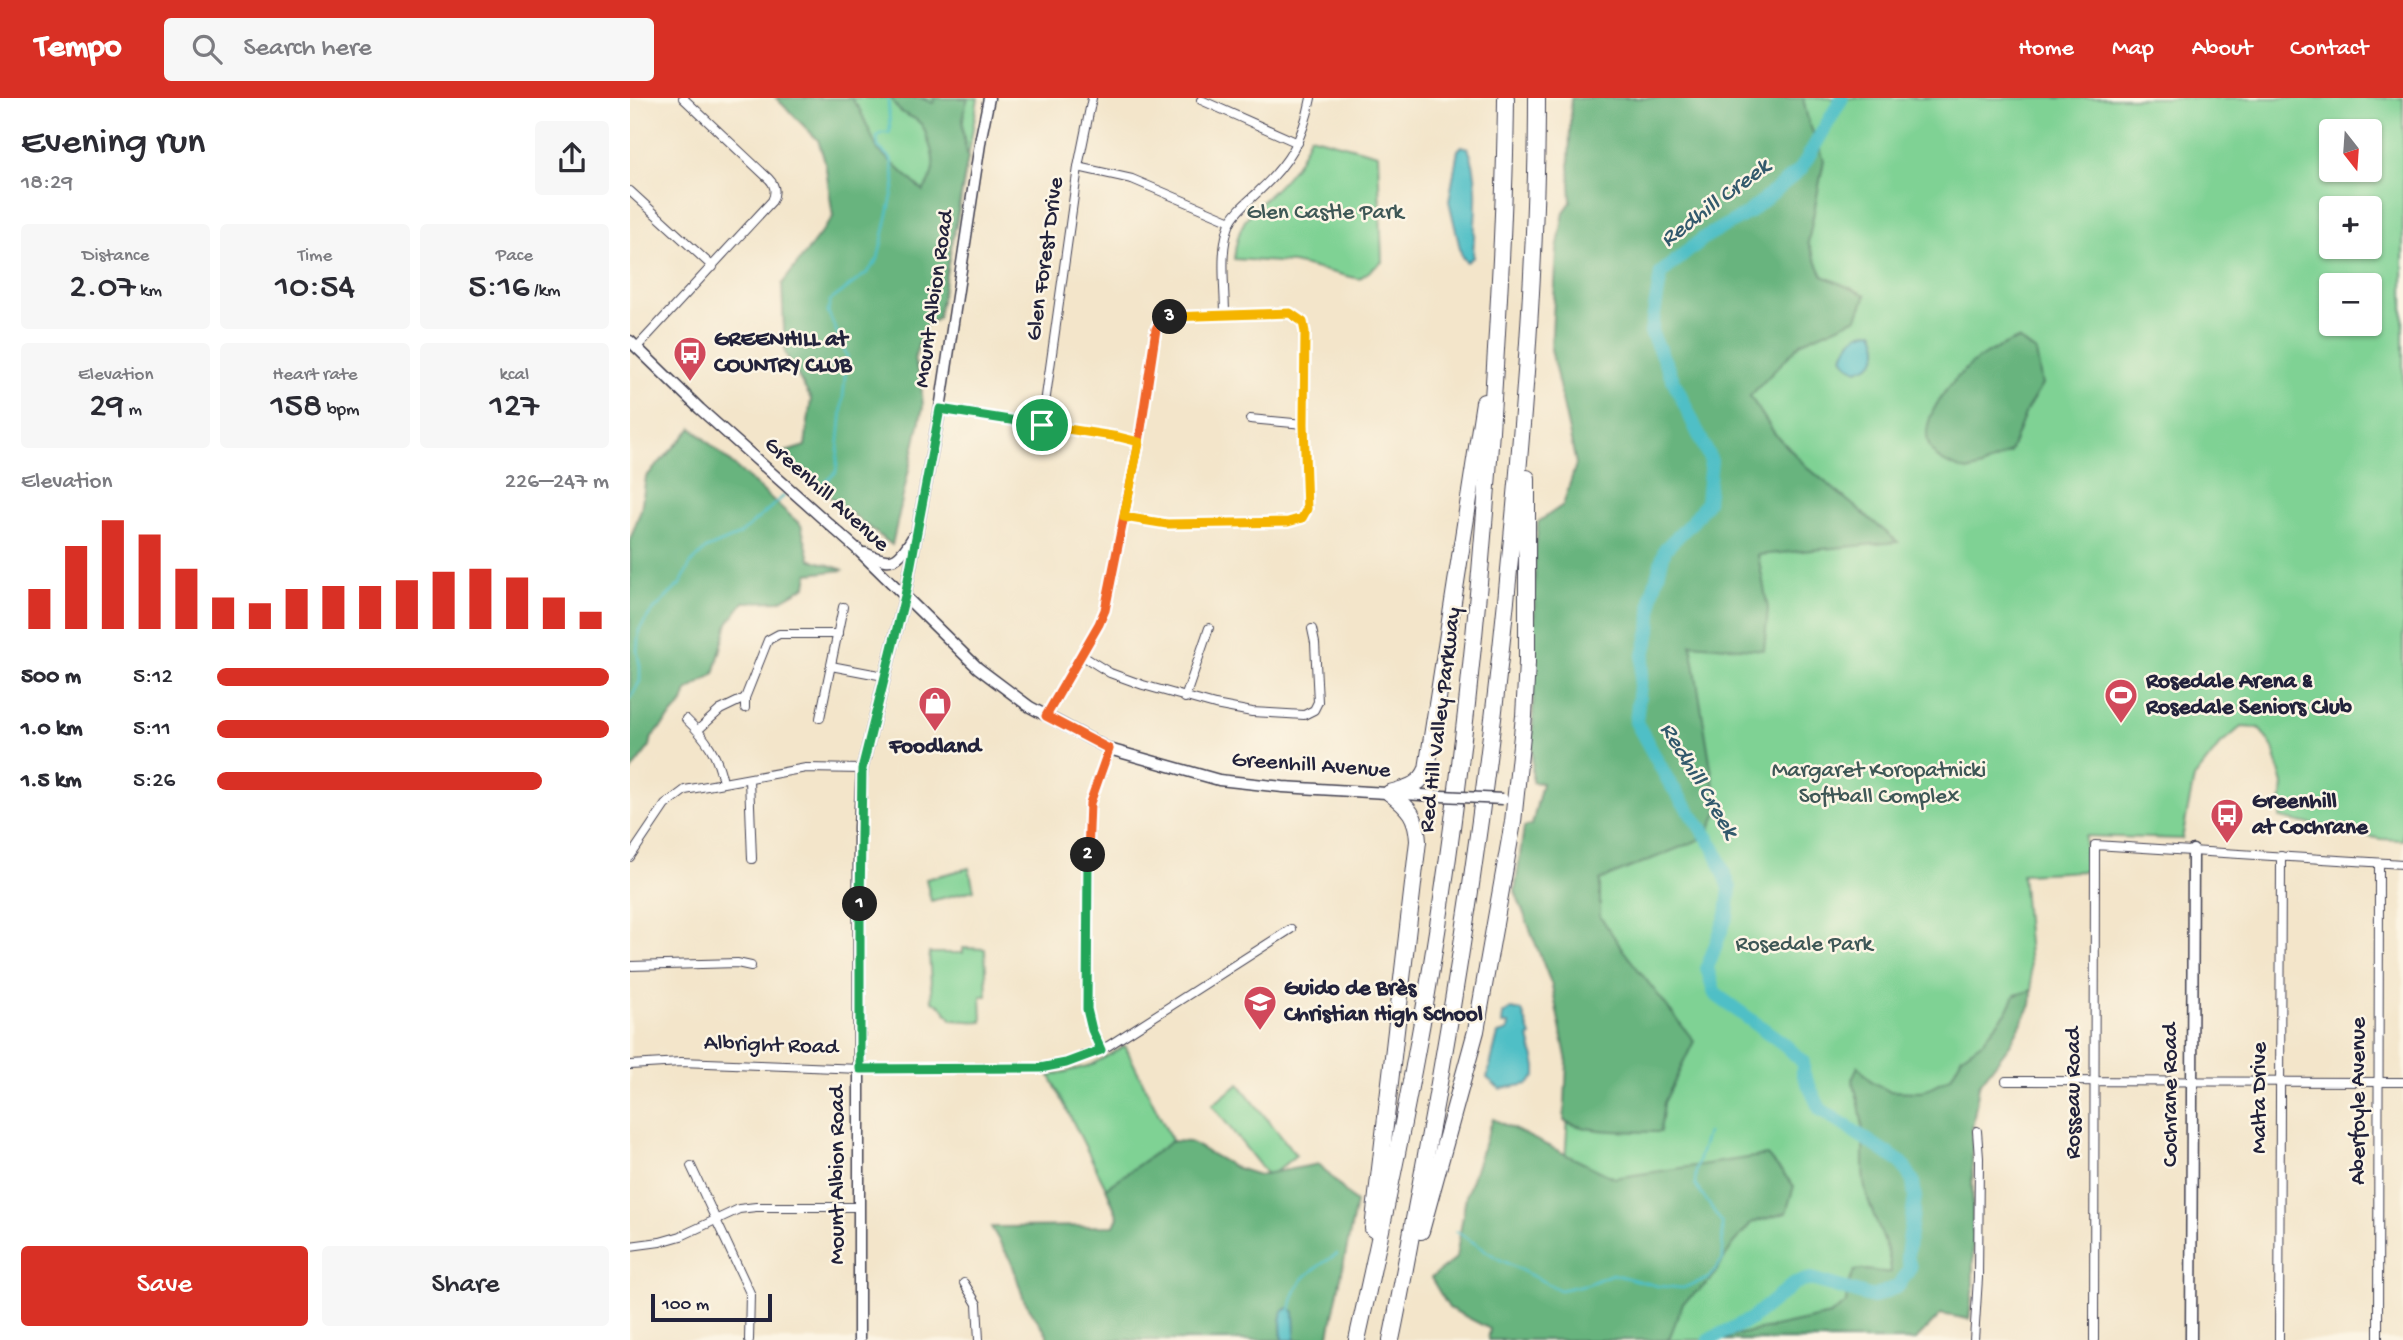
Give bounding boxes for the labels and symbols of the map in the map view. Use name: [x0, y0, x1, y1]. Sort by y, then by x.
north arrow: [2319, 119, 2382, 182]
water label: Redhill Creek: [1655, 152, 1779, 255]
street label: Glen Forest Drive: [1021, 174, 1071, 343]
park label: Glen Castle Park: [1246, 200, 1406, 227]
street label: Mount Albion Road: [909, 207, 961, 389]
pin: 3: [1152, 300, 1188, 334]
place label: GREENHILL at COUNTRY CLUB: [714, 327, 853, 380]
bus stop icon: GREENHILL at COUNTRY CLUB: [671, 334, 709, 383]
pin: [1012, 395, 1072, 455]
street label: Greenhill Avenue: [758, 432, 895, 559]
street label: Red Hill Valley Parkway: [1414, 606, 1468, 834]
place label: Rosedale Arena & Rosedale Seniors Club: [2145, 669, 2353, 722]
sports icon: Rosedale Arena & Rosedale Seniors Club: [2102, 676, 2140, 725]
shop icon: Foodland: [916, 684, 954, 733]
water label: Redhill Creek: [1652, 718, 1745, 846]
place label: Foodland: [888, 734, 983, 761]
street label: Greenhill Avenue: [1231, 747, 1393, 785]
park label: Margaret Koropatnicki Softball Complex: [1772, 758, 1986, 811]
place label: Greenhill at Cochrane: [2251, 789, 2369, 842]
bus stop icon: Greenhill at Cochrane: [2208, 796, 2246, 845]
pin: 2: [1070, 838, 1106, 872]
pin: 1: [842, 886, 877, 922]
park label: Rosedale Park: [1736, 932, 1875, 959]
place label: Guido de Brès Christian High School: [1284, 976, 1483, 1029]
school or university icon: Guido de Brès Christian High School: [1241, 983, 1279, 1032]
street label: Aberfoyle Avenue: [2346, 1016, 2373, 1185]
street label: Cochrane Road: [2158, 1021, 2185, 1167]
street label: Rosseau Road: [2061, 1025, 2088, 1159]
street label: Albright Road: [703, 1030, 840, 1062]
street label: Malta Drive: [2247, 1041, 2274, 1154]
street label: Mount Albion Road: [825, 1084, 852, 1264]
scale bar: [651, 1291, 772, 1323]

